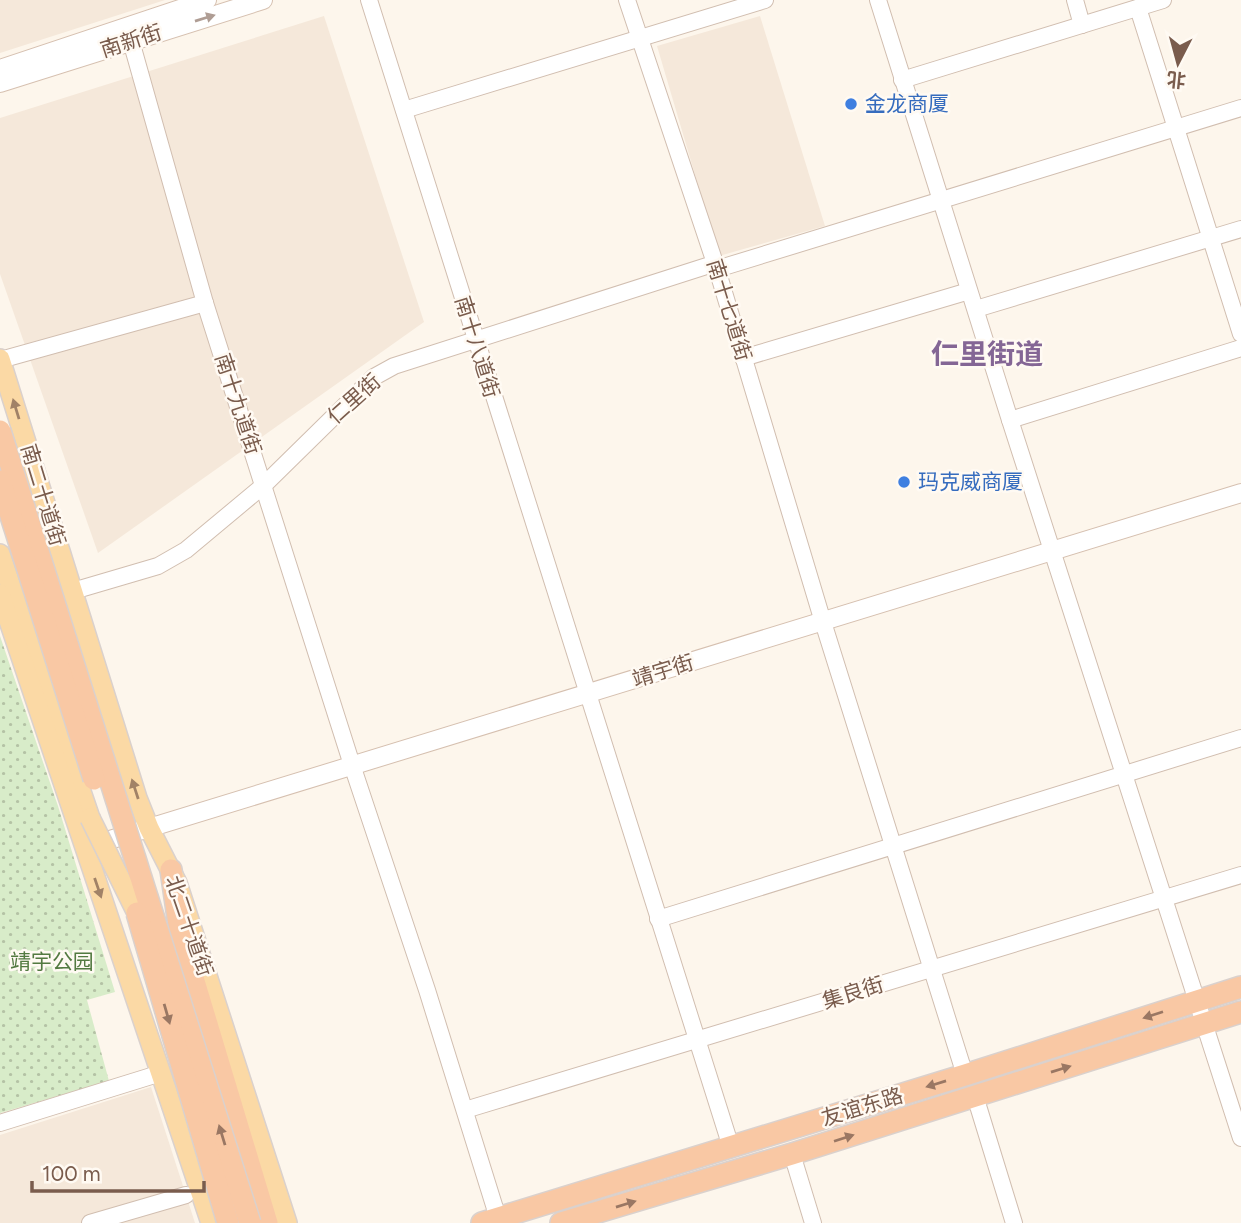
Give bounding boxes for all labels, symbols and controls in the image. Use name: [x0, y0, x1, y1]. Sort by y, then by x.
one-way arrow: [195, 12, 216, 22]
street label: 南新街: [97, 19, 165, 62]
north arrow: [1143, 28, 1213, 98]
text: 北: [1166, 67, 1187, 92]
place label: 金龙商厦: [865, 91, 949, 116]
marker: 金龙商厦: [843, 96, 859, 112]
street label: 南十七道街: [702, 256, 757, 364]
street label: 南十八道街: [450, 293, 505, 401]
district label: 仁里街道: [931, 337, 1043, 371]
street label: 南十九道街: [210, 350, 267, 458]
street label: 仁里街: [322, 368, 385, 429]
one-way arrow: [10, 399, 20, 420]
street label: 南二十道街: [16, 441, 71, 549]
place label: 玛克威商厦: [918, 469, 1023, 494]
marker: 玛克威商厦: [896, 474, 912, 490]
street label: 靖宇街: [629, 649, 697, 692]
one-way arrow: [129, 779, 139, 800]
street label: 北二十道街: [161, 872, 218, 980]
one-way arrow: [93, 878, 104, 899]
park label: 靖宇公园: [10, 949, 94, 974]
street label: 集良街: [819, 971, 887, 1014]
one-way arrow: [162, 1003, 172, 1024]
one-way arrow: [1142, 1010, 1163, 1021]
one-way arrow: [1050, 1063, 1071, 1074]
one-way arrow: [925, 1079, 946, 1090]
street label: 友谊东路: [818, 1082, 906, 1131]
one-way arrow: [216, 1124, 226, 1145]
one-way arrow: [833, 1132, 854, 1142]
scale bar: [32, 1150, 203, 1194]
text: 100 m: [42, 1161, 101, 1186]
one-way arrow: [616, 1198, 637, 1208]

